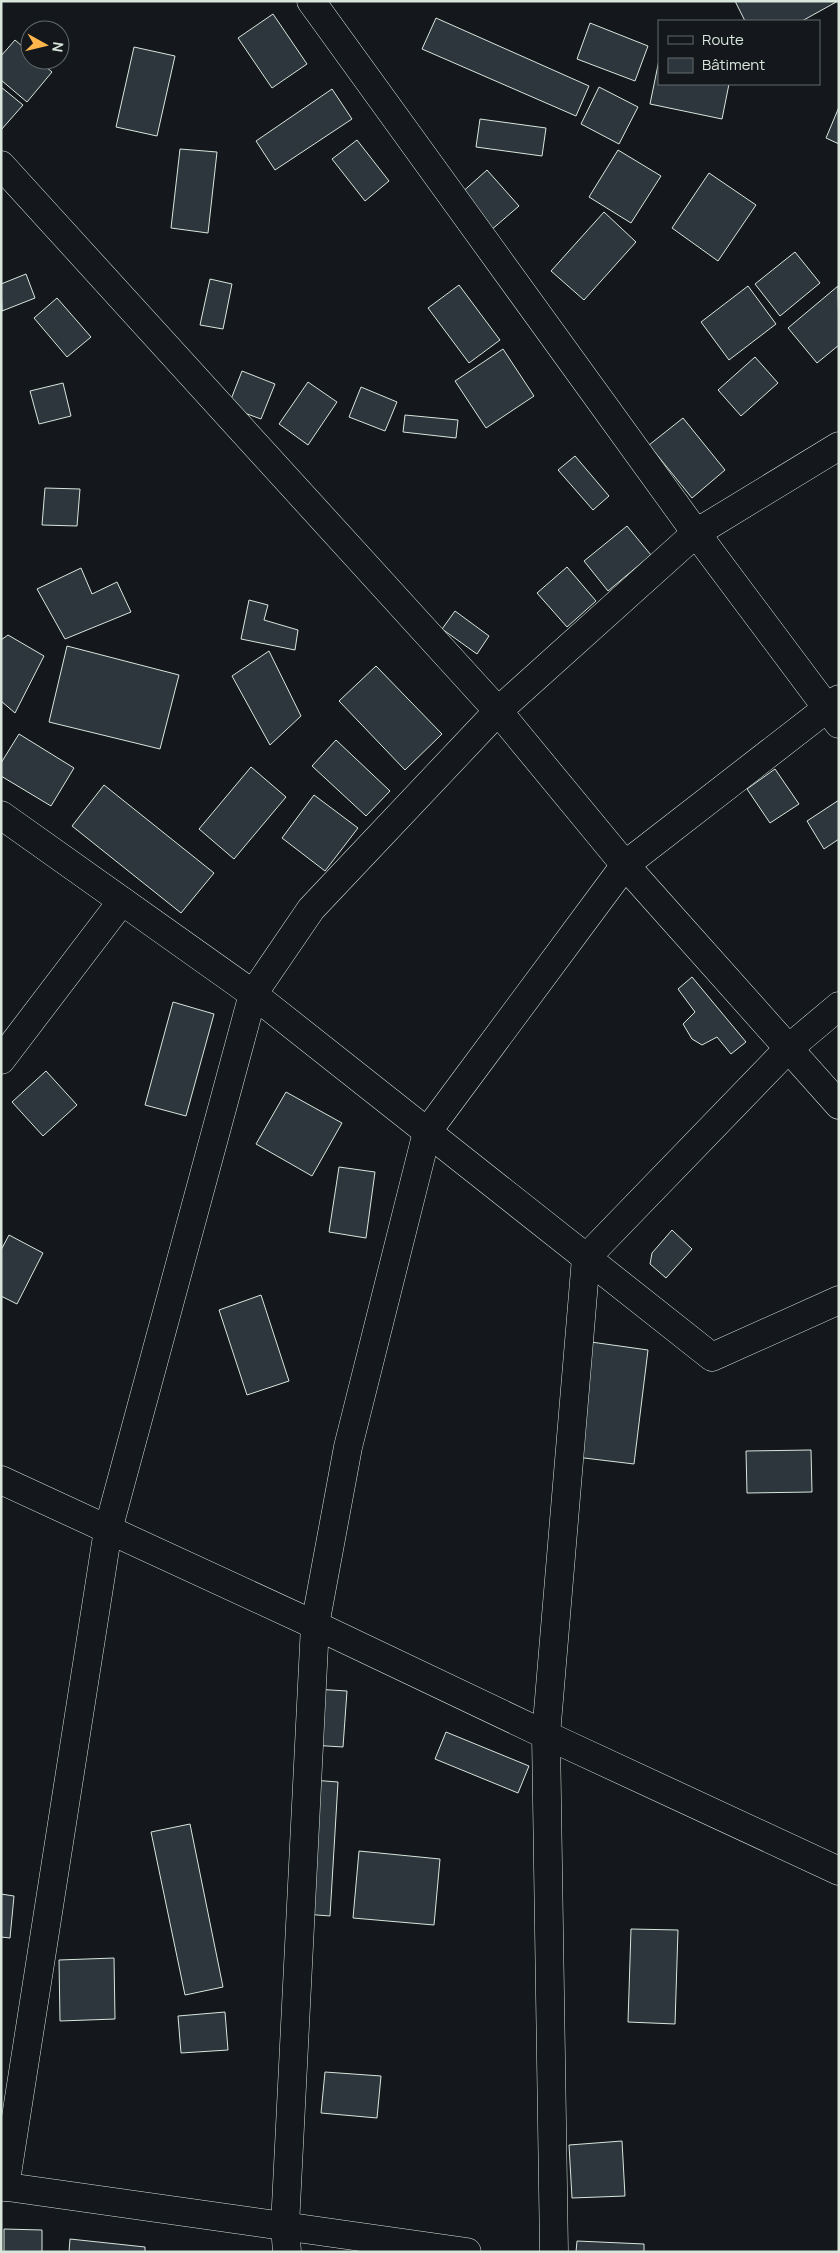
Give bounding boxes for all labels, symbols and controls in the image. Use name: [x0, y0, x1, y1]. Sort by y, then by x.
north arrow: [20, 20, 70, 70]
legend: [658, 20, 820, 85]
text: Route: [702, 29, 744, 50]
text: N: [48, 41, 68, 53]
text: Bâtiment: [702, 54, 765, 75]

